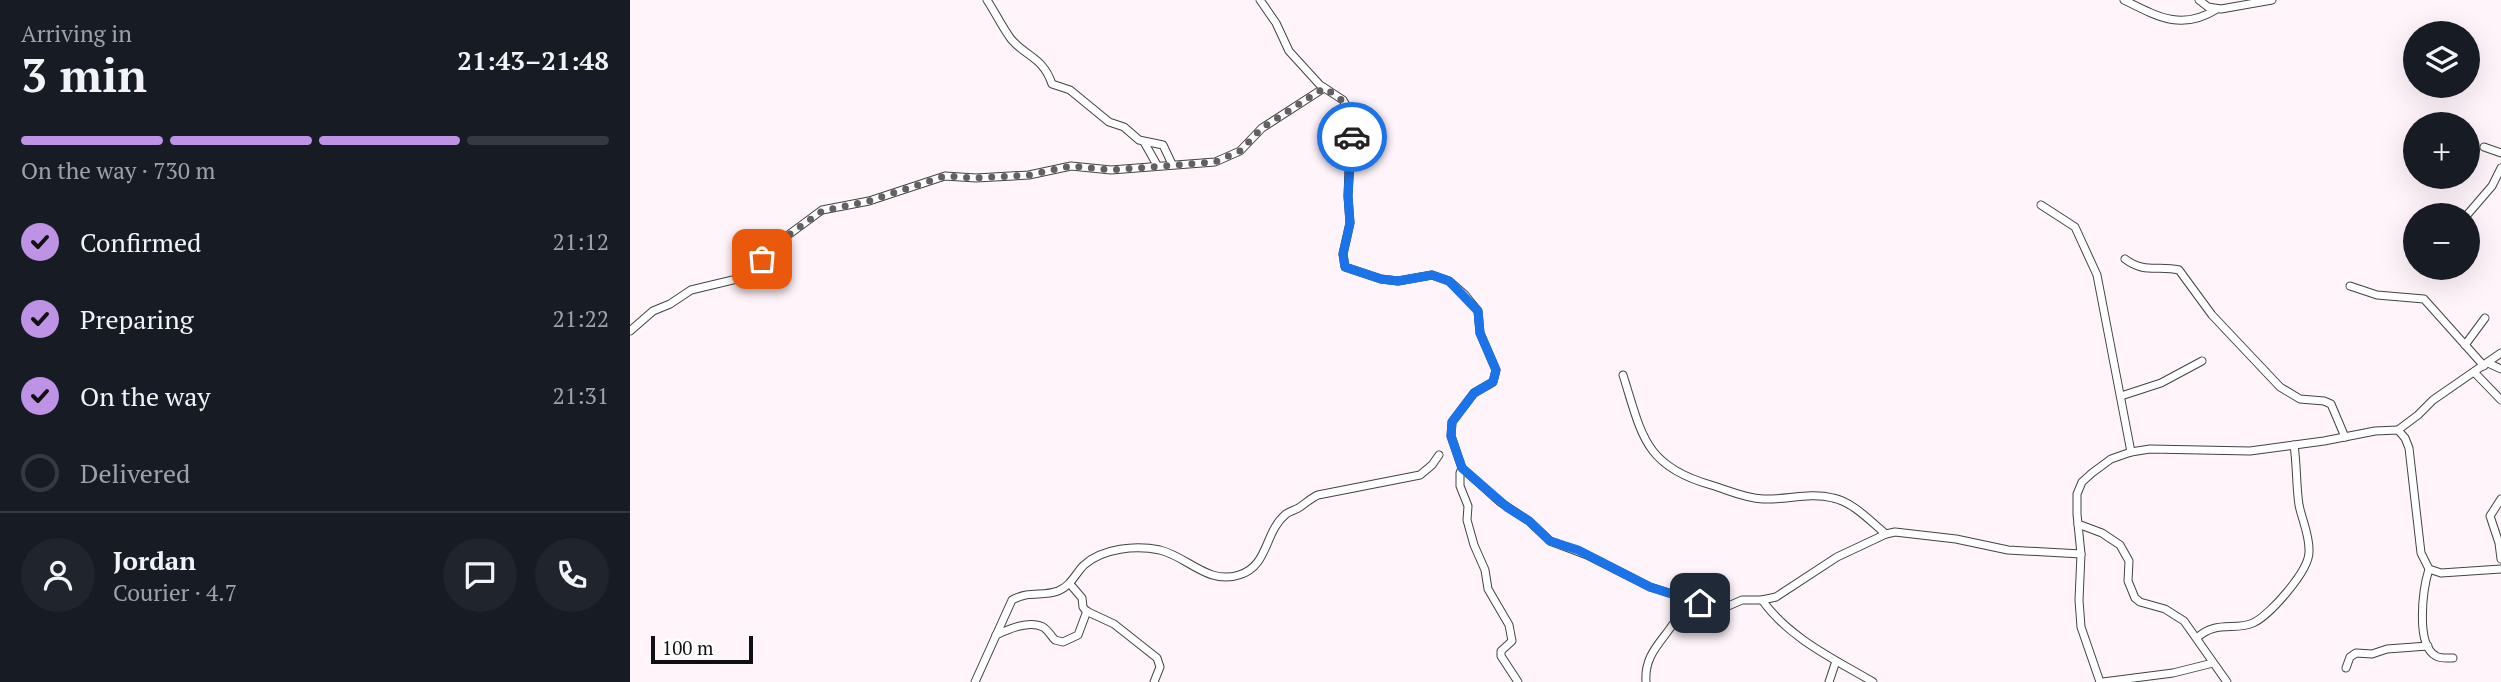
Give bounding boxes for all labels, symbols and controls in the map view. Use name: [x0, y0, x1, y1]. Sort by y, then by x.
text: Arriving in: [21, 18, 132, 49]
map controls: [2403, 21, 2480, 280]
button: layers: [2403, 21, 2480, 98]
text: 21:43–21:48: [457, 43, 609, 77]
text: 3 min: [21, 44, 147, 105]
courier: [1317, 102, 1387, 172]
button: +: [2403, 112, 2480, 189]
icon: car: [1333, 118, 1371, 156]
text: On the way · 730 m: [21, 155, 215, 186]
button: −: [2403, 203, 2480, 280]
icon: check: [21, 223, 59, 261]
text: Confirmed: [80, 225, 201, 259]
text: 21:12: [552, 226, 609, 257]
pin: [732, 229, 792, 289]
icon: bag: [743, 240, 781, 278]
icon: check: [21, 300, 59, 338]
text: Preparing: [80, 302, 193, 336]
text: 21:22: [552, 303, 609, 334]
icon: check: [21, 377, 59, 415]
text: On the way: [80, 379, 211, 413]
text: 21:31: [552, 380, 609, 411]
text: Delivered: [80, 456, 190, 490]
button: person: [21, 538, 95, 612]
button: chat: [443, 538, 517, 612]
button: phone: [535, 538, 609, 612]
text: Jordan: [113, 543, 196, 577]
pin: [1670, 573, 1730, 633]
text: Courier · 4.7: [113, 577, 237, 608]
icon: home: [1681, 584, 1719, 622]
scale bar: [651, 633, 752, 665]
text: 100 m: [662, 635, 713, 660]

